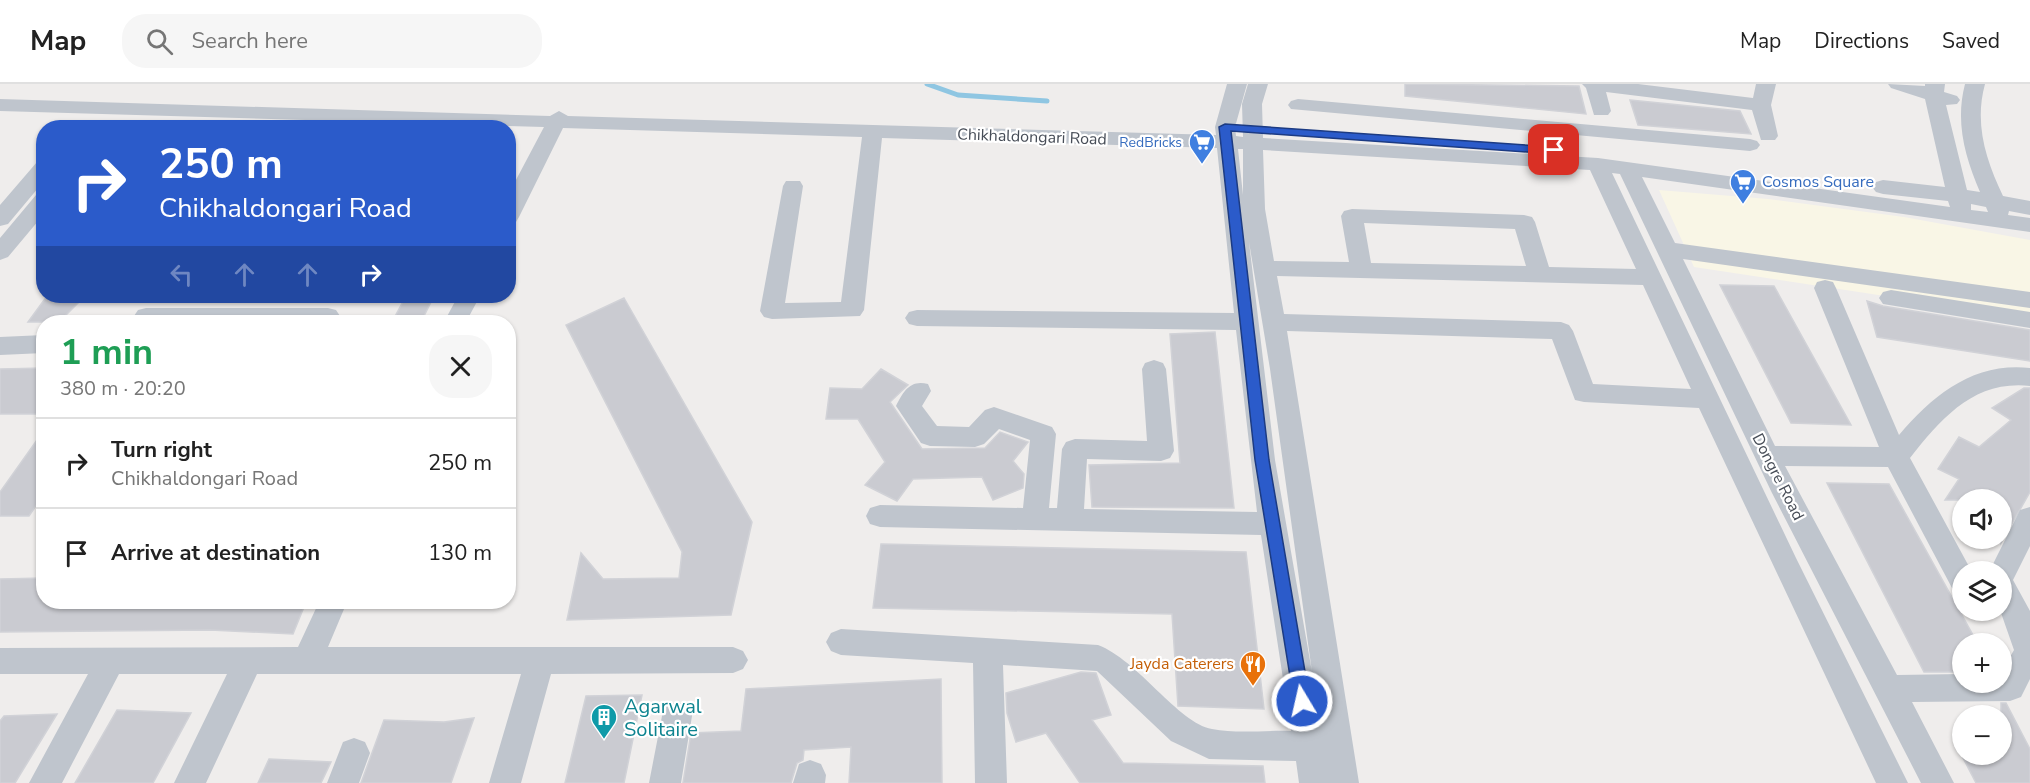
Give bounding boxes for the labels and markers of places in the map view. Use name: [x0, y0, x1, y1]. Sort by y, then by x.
pin: [1528, 124, 1579, 175]
supermarket icon: RedBricks: [1187, 127, 1217, 165]
place label: RedBricks: [1119, 133, 1182, 152]
supermarket icon: Cosmos Square: [1728, 167, 1758, 205]
place label: Cosmos Square: [1762, 171, 1874, 193]
restaurant icon: Jayda Caterers: [1238, 649, 1268, 687]
place label: Jayda Caterers: [1129, 653, 1234, 675]
place label: Agarwal Solitaire: [624, 693, 702, 743]
building icon: Agarwal Solitaire: [589, 702, 619, 740]

